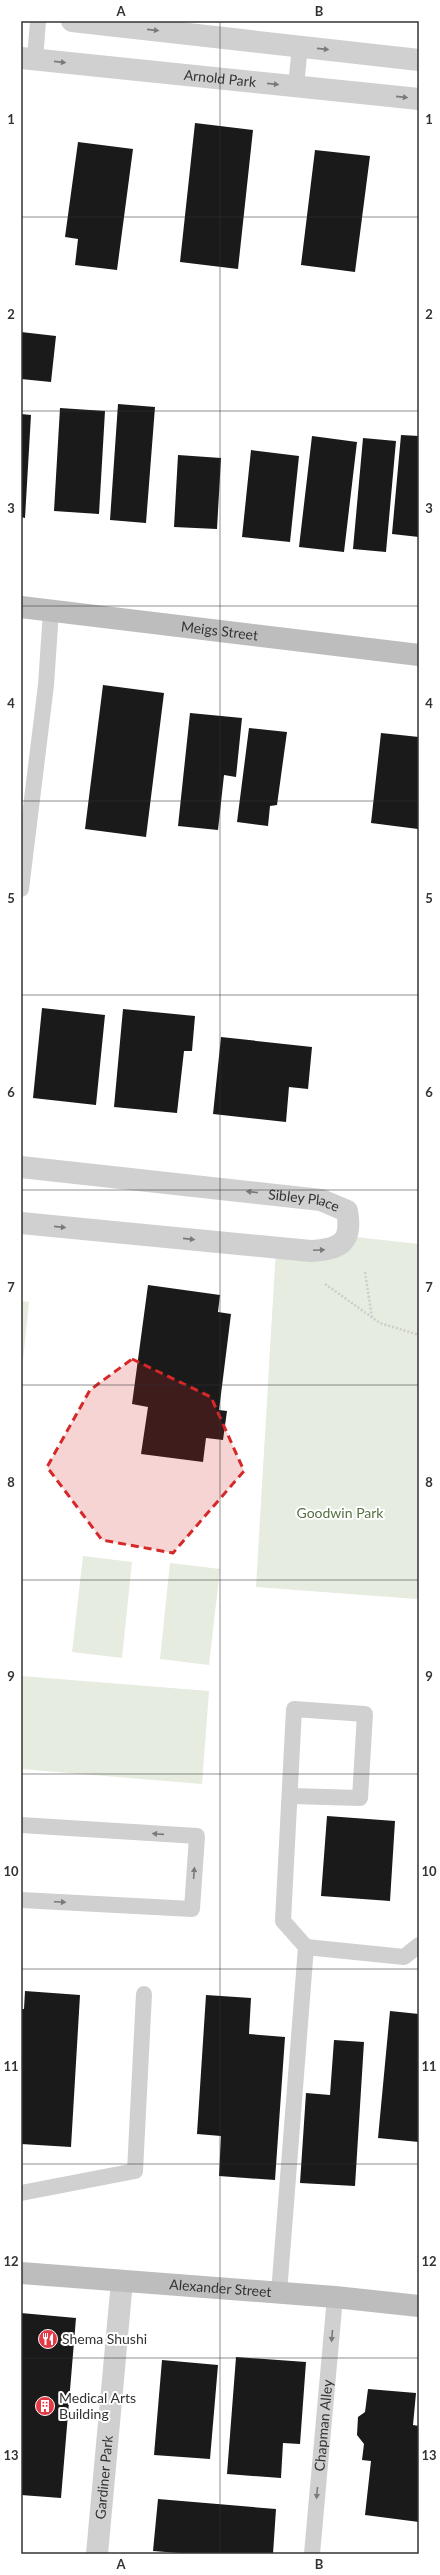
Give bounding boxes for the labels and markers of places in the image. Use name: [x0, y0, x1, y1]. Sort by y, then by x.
restaurant icon: Shema Shushi: [37, 2328, 59, 2350]
place label: Shema Shushi: [62, 2330, 147, 2347]
place label: Medical Arts Building: [59, 2389, 136, 2422]
building icon: Medical Arts Building: [34, 2395, 56, 2417]

